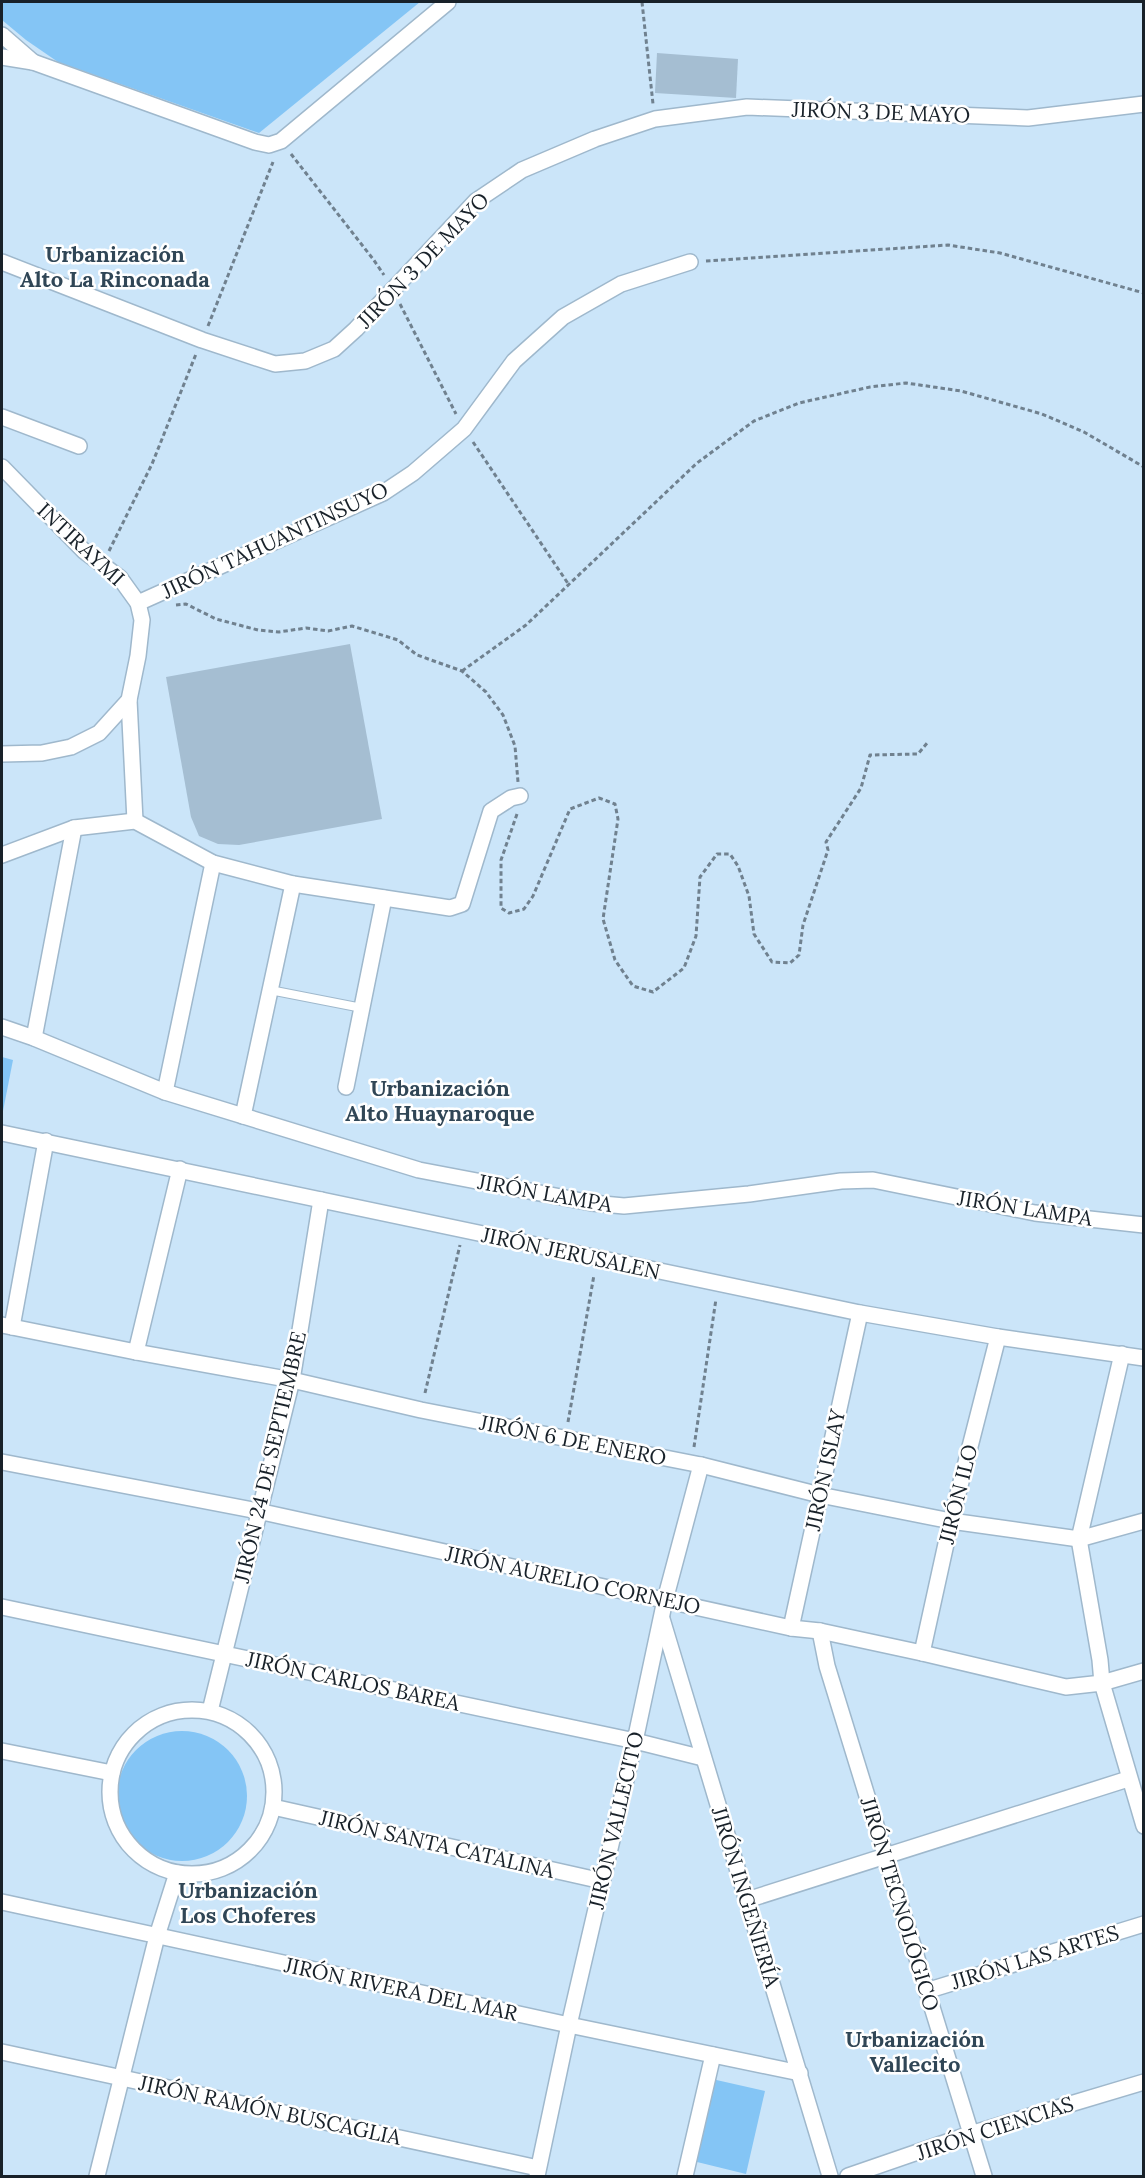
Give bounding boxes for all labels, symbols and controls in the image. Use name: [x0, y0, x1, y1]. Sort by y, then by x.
street label: JIRÓN 3 DE MAYO: [790, 95, 971, 129]
street label: JIRÓN 3 DE MAYO: [351, 186, 495, 334]
district label: Urbanización Alto La Rinconada: [20, 240, 210, 293]
street label: JIRÓN TAHUANTINSUYO: [157, 476, 393, 605]
street label: INTIRAYMI: [32, 497, 130, 591]
district label: Urbanización Alto Huaynaroque: [345, 1074, 535, 1127]
street label: JIRÓN LAMPA: [475, 1168, 615, 1218]
street label: JIRÓN LAMPA: [955, 1184, 1095, 1232]
street label: JIRÓN JERUSALEN: [478, 1221, 663, 1285]
street label: JIRÓN 24 DE SEPTIEMBRE: [228, 1329, 312, 1586]
street label: JIRÓN ISLAY: [799, 1406, 851, 1534]
street label: JIRÓN 6 DE ENERO: [476, 1408, 669, 1471]
street label: JIRÓN ILO: [932, 1441, 983, 1547]
street label: JIRÓN AURELIO CORNEJO: [442, 1540, 703, 1620]
street label: JIRÓN CARLOS BAREA: [243, 1645, 463, 1717]
street label: JIRÓN VALLECITO: [582, 1729, 650, 1912]
street label: JIRÓN TECNOLÓGICO: [854, 1793, 945, 2014]
street label: JIRÓN INGEÑIERÍA: [705, 1802, 787, 1991]
street label: JIRÓN SANTA CATALINA: [316, 1804, 558, 1884]
district label: Urbanización Los Choferes: [178, 1876, 318, 1929]
street label: JIRÓN LAS ARTES: [947, 1919, 1122, 1996]
street label: JIRÓN RIVERA DEL MAR: [281, 1951, 521, 2027]
district label: Urbanización Vallecito: [845, 2025, 985, 2078]
street label: JIRÓN RAMÓN BUSCAGLIA: [136, 2069, 404, 2151]
street label: JIRÓN CIENCIAS: [912, 2090, 1077, 2166]

